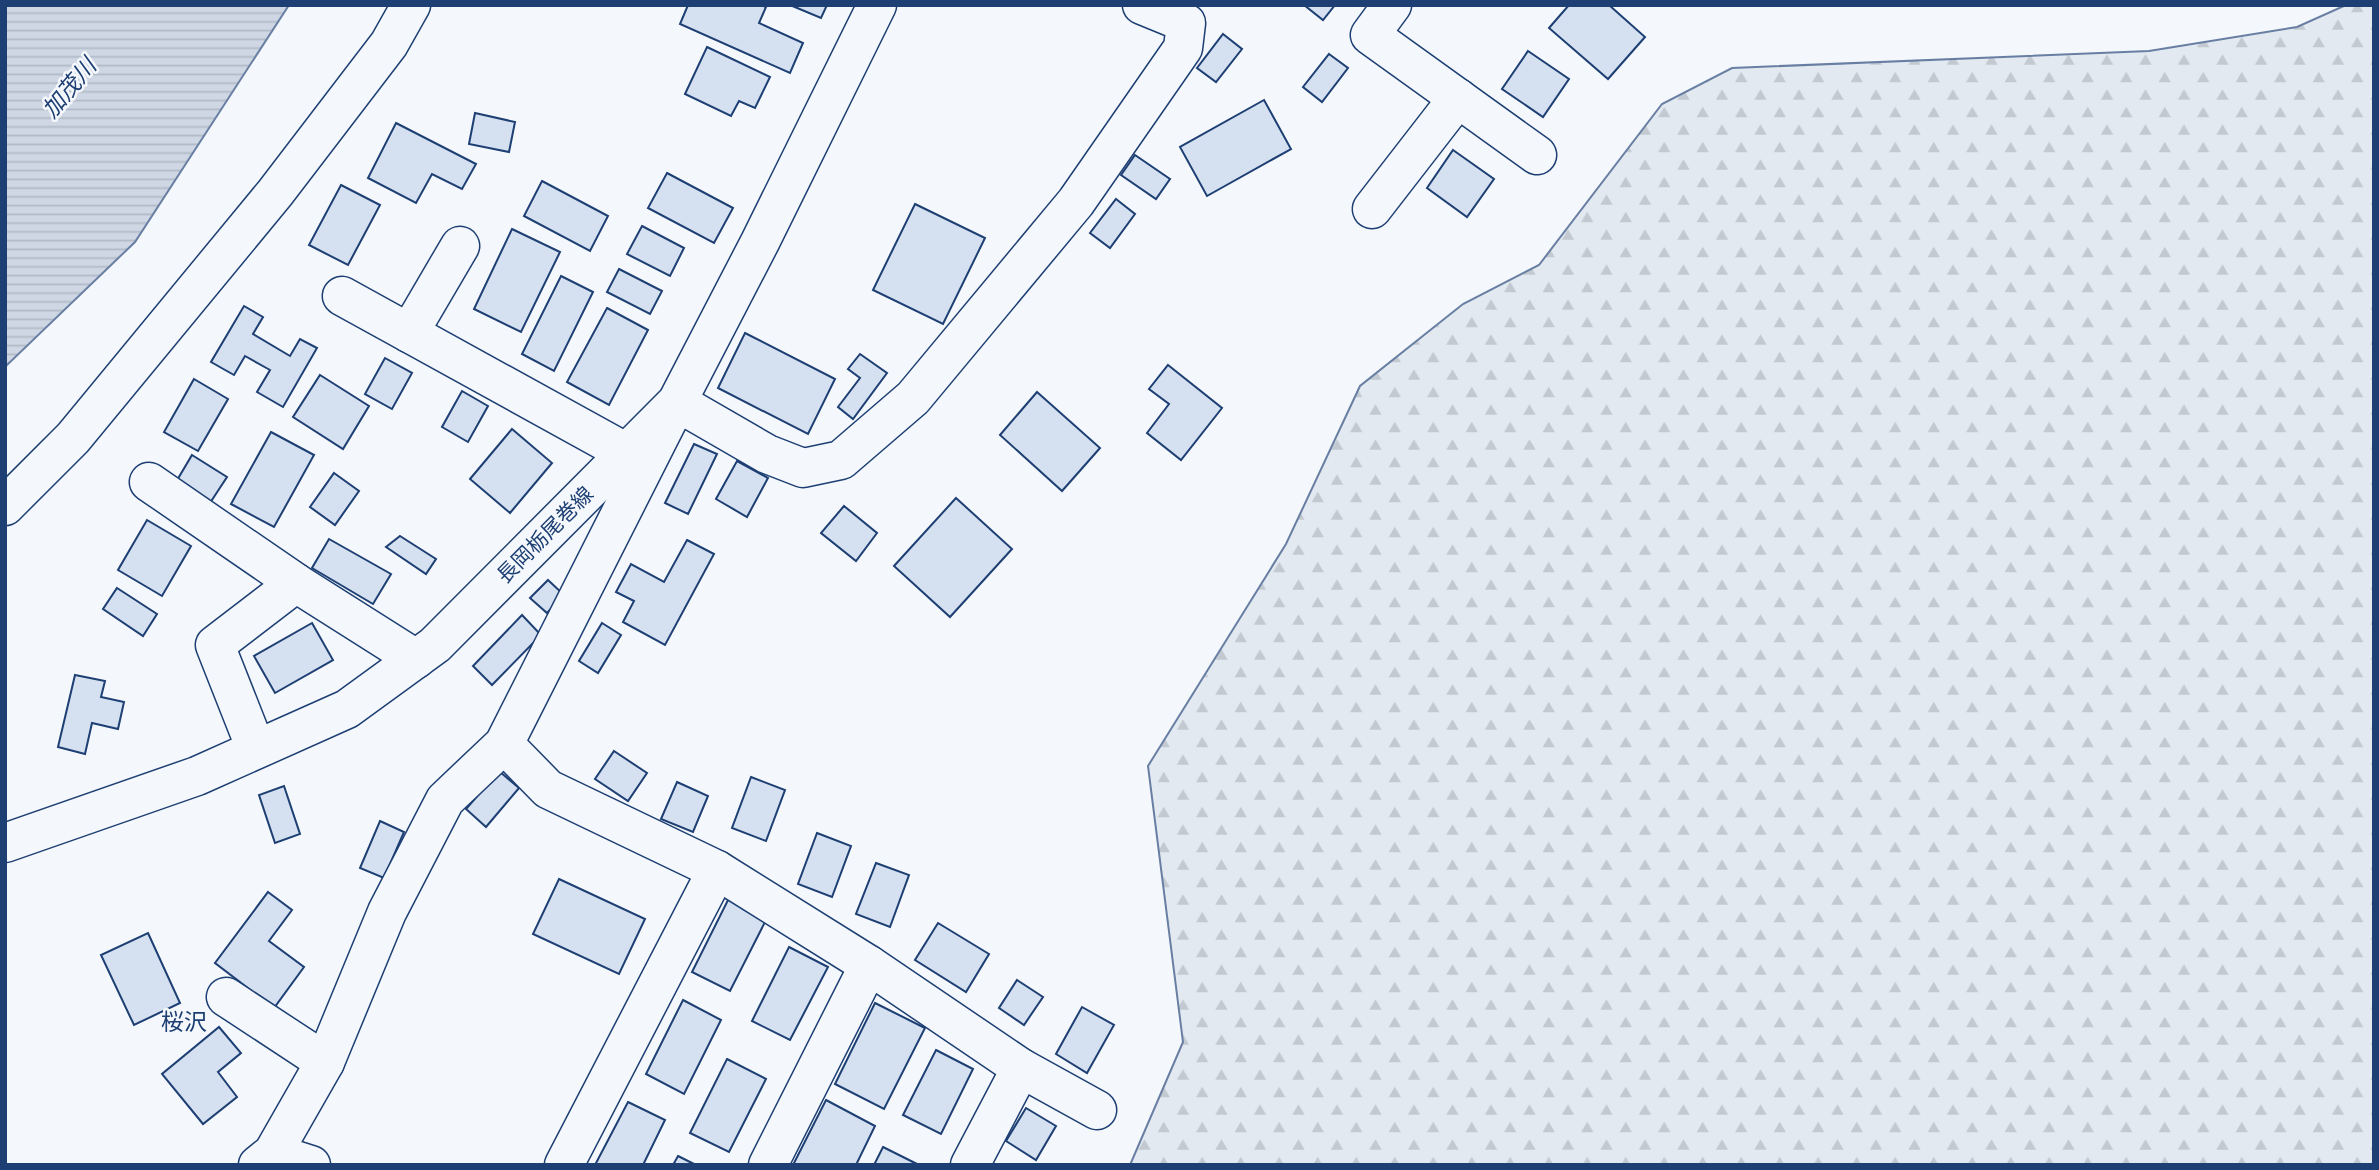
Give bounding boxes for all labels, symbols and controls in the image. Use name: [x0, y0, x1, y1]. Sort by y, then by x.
water label: 加茂川: [37, 51, 103, 123]
street label: 長岡栃尾巻線: [492, 482, 597, 587]
district label: 桜沢: [161, 1009, 207, 1035]

